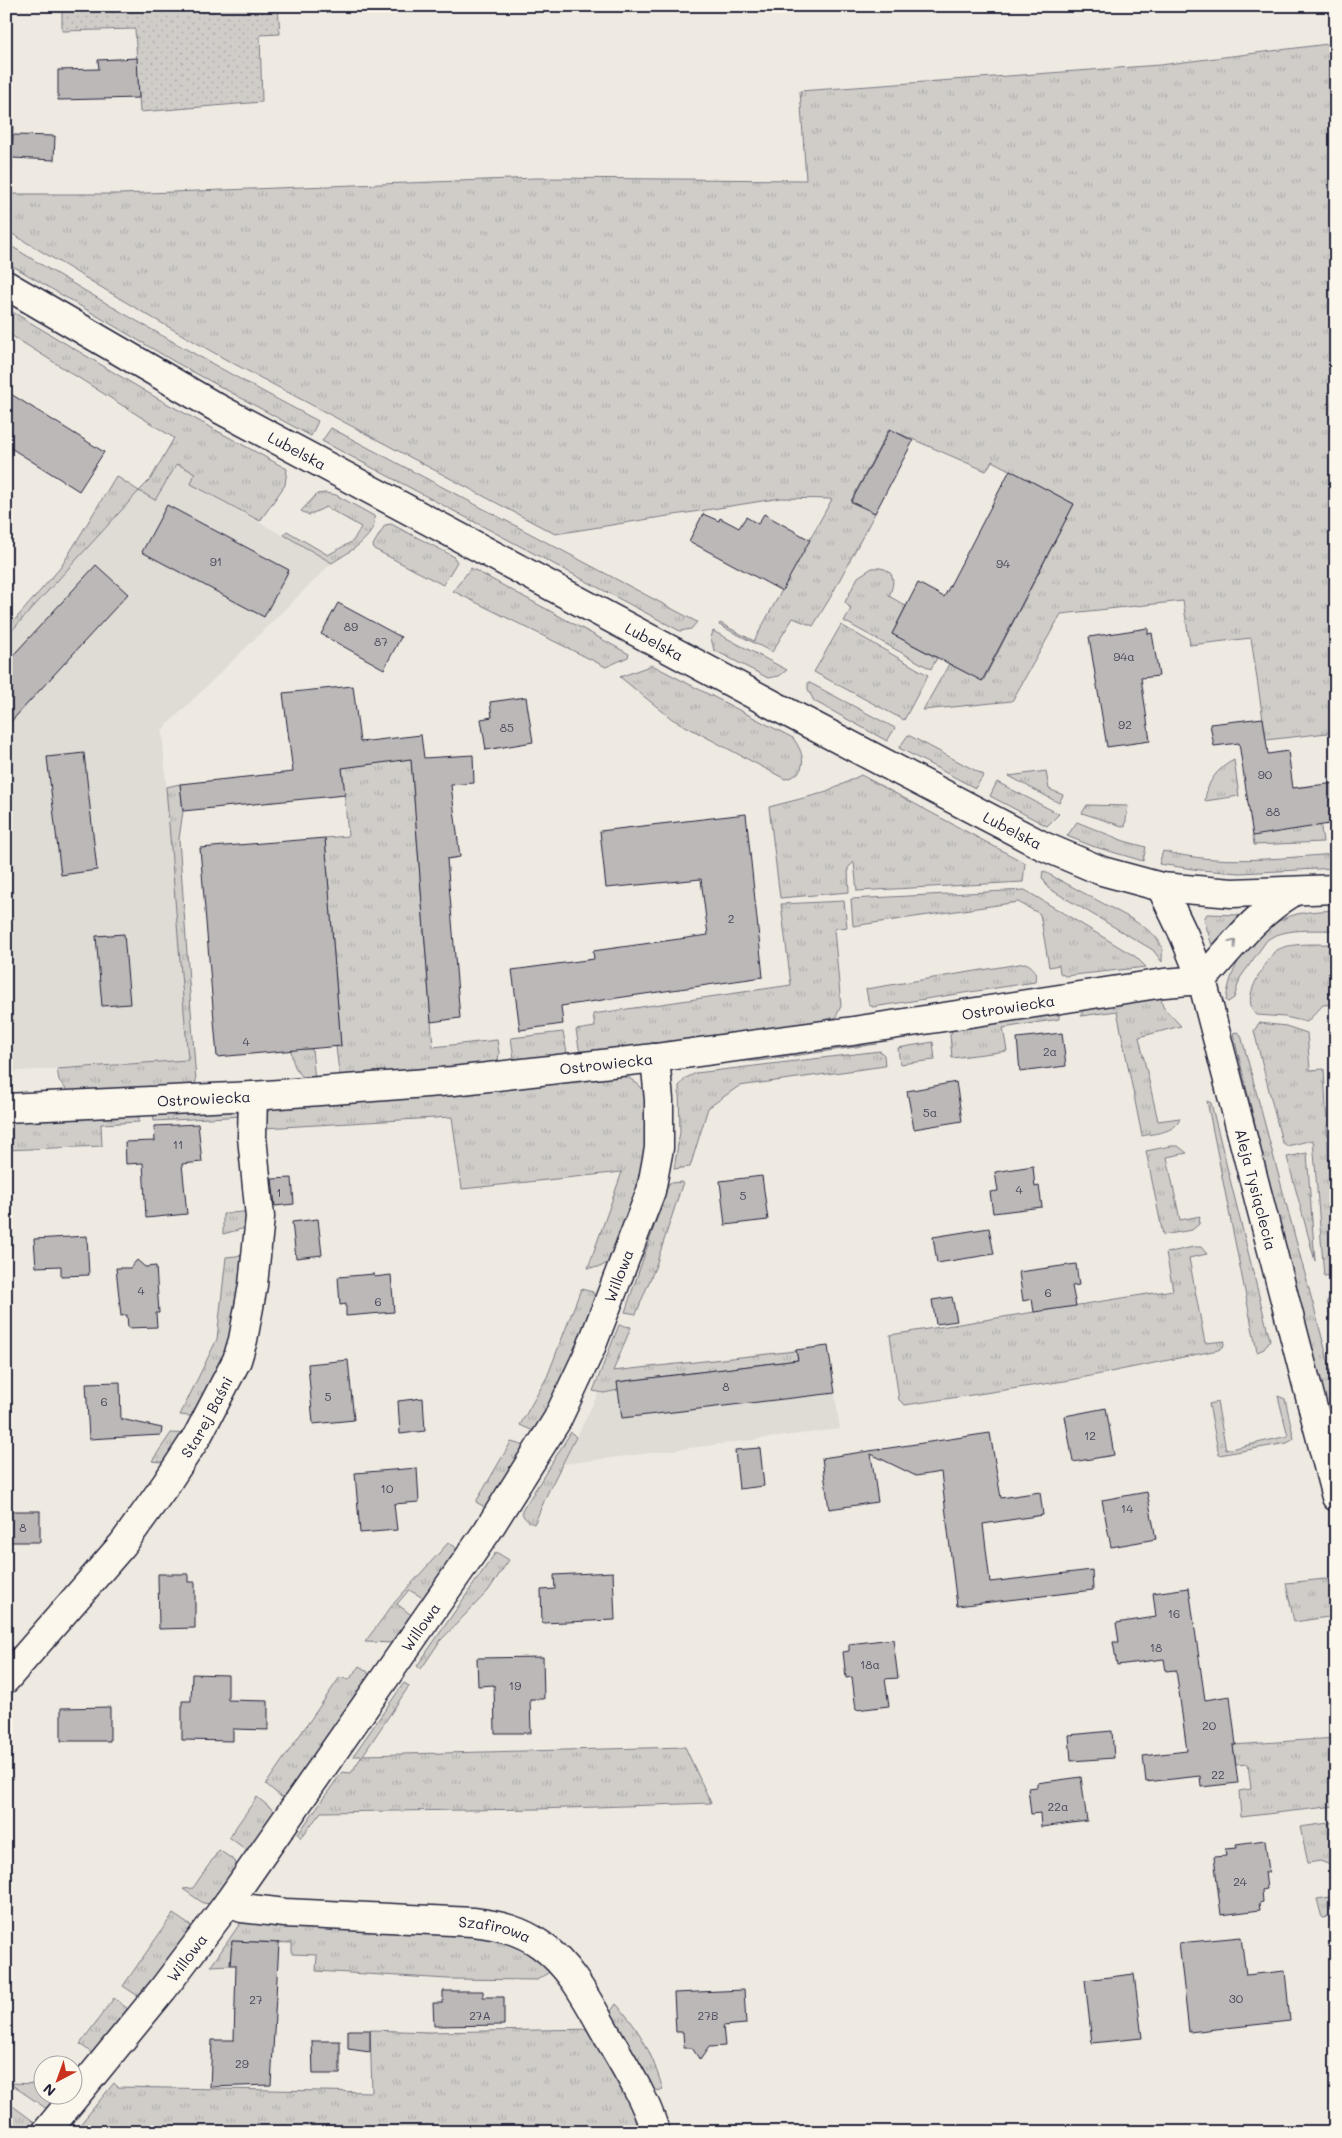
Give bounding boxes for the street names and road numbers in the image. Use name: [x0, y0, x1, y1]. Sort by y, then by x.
street label: Lubelska: [265, 427, 330, 474]
street label: Lubelska: [622, 618, 687, 665]
street label: Lubelska: [980, 807, 1045, 854]
street label: Ostrowiecka: [960, 990, 1056, 1024]
street label: Ostrowiecka: [558, 1048, 654, 1079]
street label: Ostrowiecka: [156, 1086, 251, 1111]
street label: Aleja Tysiąclecia: [1231, 1126, 1282, 1252]
street label: Willowa: [599, 1246, 638, 1305]
street label: Starej Baśni: [176, 1373, 237, 1461]
street label: Willowa: [396, 1599, 444, 1655]
street label: Szafirowa: [458, 1911, 535, 1947]
street label: Willowa: [162, 1930, 211, 1986]

